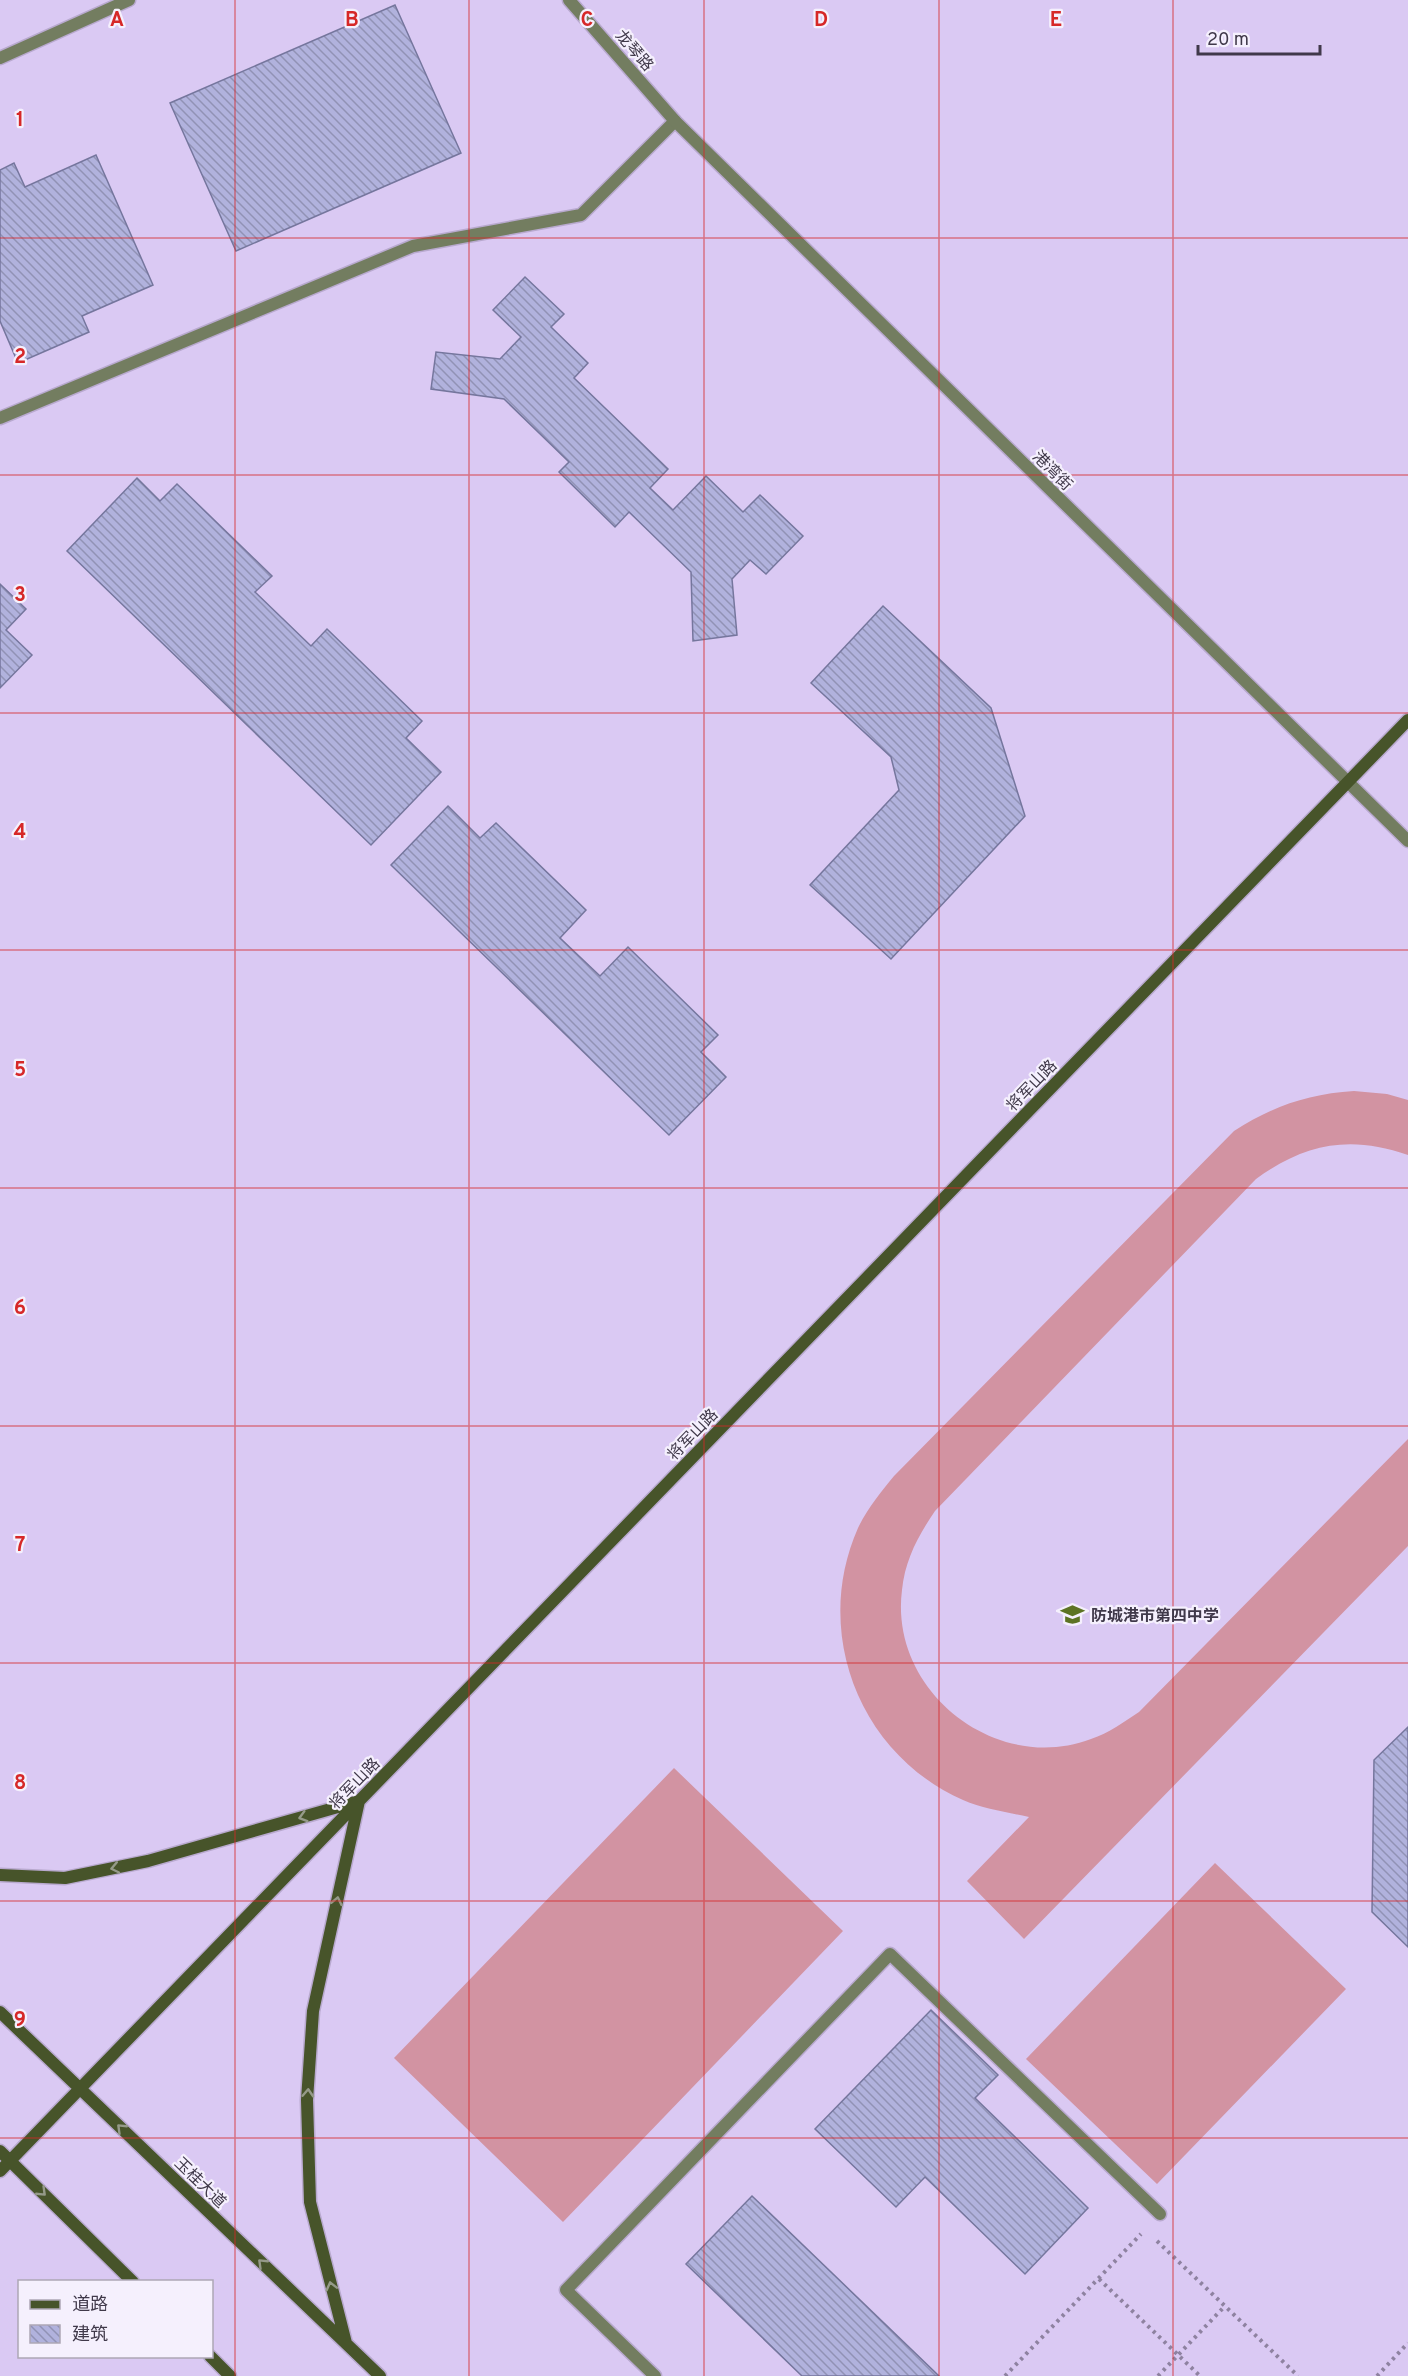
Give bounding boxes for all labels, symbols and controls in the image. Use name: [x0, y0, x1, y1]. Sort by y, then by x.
text: A: [110, 8, 124, 34]
text: B: [345, 8, 359, 34]
text: C: [581, 8, 593, 34]
text: D: [814, 8, 828, 34]
text: E: [1050, 8, 1062, 34]
scale bar: [1198, 18, 1320, 56]
street label: 龙琴路: [610, 27, 657, 76]
text: 20 m: [1207, 29, 1249, 52]
text: 1: [16, 108, 24, 134]
text: 2: [14, 345, 26, 371]
street label: 港湾街: [1028, 447, 1076, 495]
text: 3: [14, 583, 26, 609]
text: 4: [14, 820, 26, 846]
street label: 将军山路: [1003, 1056, 1062, 1116]
text: 5: [14, 1058, 26, 1084]
text: 6: [14, 1296, 26, 1322]
street label: 将军山路: [664, 1405, 723, 1465]
text: 7: [15, 1533, 25, 1559]
school or university icon: 防城港市第四中学: [1060, 1602, 1086, 1628]
place label: 防城港市第四中学: [1091, 1606, 1219, 1627]
street label: 将军山路: [326, 1754, 385, 1814]
text: 8: [14, 1771, 26, 1797]
one-way arrow: [298, 1810, 309, 1822]
one-way arrow: [110, 1861, 120, 1874]
one-way arrow: [330, 1897, 343, 1907]
text: 9: [14, 2008, 26, 2034]
one-way arrow: [301, 2089, 314, 2098]
one-way arrow: [118, 2125, 129, 2136]
street label: 玉桂大道: [170, 2154, 230, 2213]
one-way arrow: [35, 2185, 45, 2196]
one-way arrow: [259, 2259, 269, 2270]
legend: [18, 2280, 213, 2358]
one-way arrow: [326, 2281, 339, 2291]
text: 道路: [72, 2294, 108, 2317]
text: 建筑: [72, 2324, 108, 2347]

